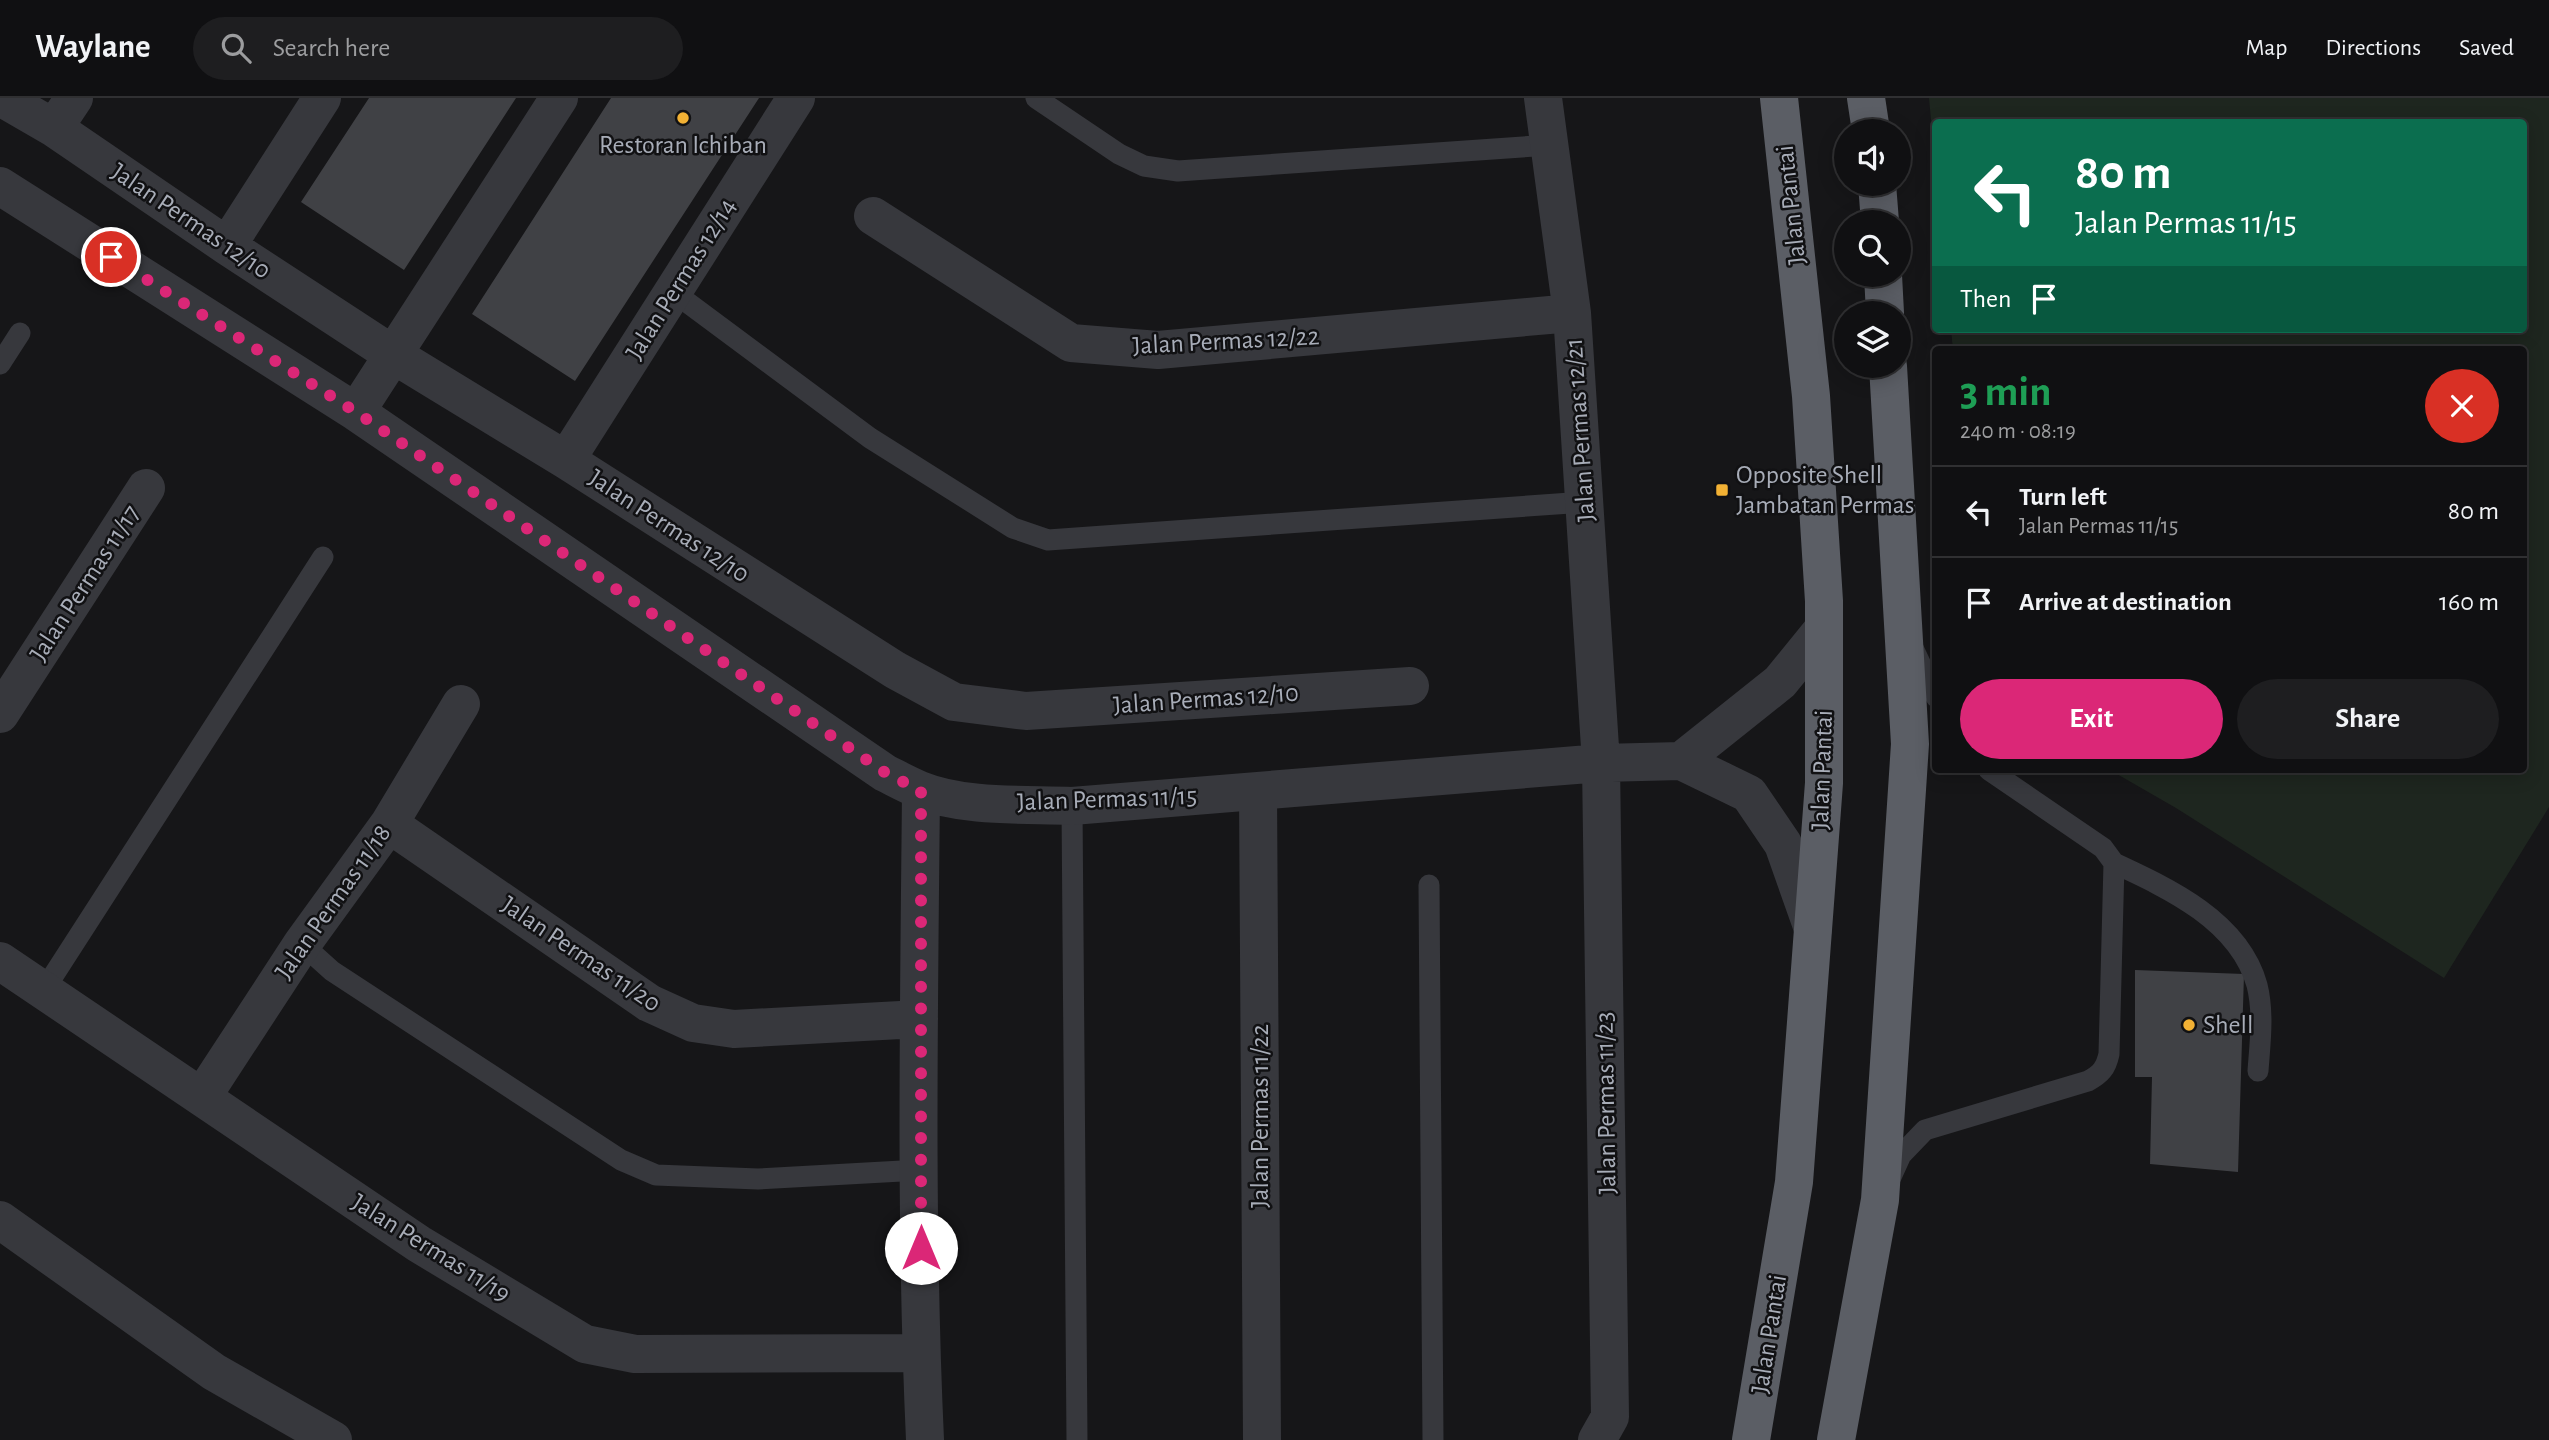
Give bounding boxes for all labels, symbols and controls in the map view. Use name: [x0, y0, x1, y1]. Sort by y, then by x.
search box: [193, 17, 683, 80]
icon: search: [217, 29, 255, 67]
text: Waylane: [35, 31, 151, 64]
text: Search here: [273, 35, 390, 61]
text: Map: [2245, 36, 2287, 60]
text: Directions: [2325, 36, 2421, 60]
text: Saved: [2459, 36, 2514, 60]
marker: Restoran Ichiban: [675, 110, 691, 126]
map controls: [1834, 119, 1911, 378]
button: sound: [1834, 119, 1911, 196]
place label: Restoran Ichiban: [599, 132, 767, 158]
street label: Jalan Pantai: [1772, 144, 1810, 266]
icon: left: [1960, 147, 2051, 238]
text: 80 m: [2075, 149, 2172, 198]
street label: Jalan Permas 12/10: [107, 158, 275, 284]
street label: Jalan Permas 12/14: [621, 194, 741, 364]
text: Jalan Permas 11/15: [2075, 207, 2297, 239]
button: search: [1834, 210, 1911, 287]
pin: [81, 227, 141, 287]
icon: arrive: [92, 238, 130, 276]
icon: arrive: [2025, 280, 2063, 318]
text: Then: [1960, 286, 2011, 312]
button: layers: [1834, 301, 1911, 378]
street label: Jalan Permas 12/22: [1132, 323, 1320, 359]
street label: Jalan Permas 12/21: [1561, 337, 1599, 523]
button: close: [2425, 369, 2499, 443]
text: 3 min: [1960, 371, 2052, 413]
text: 240 m · 08:19: [1960, 420, 2076, 443]
place label: Opposite Shell Jambatan Permas: [1736, 462, 1914, 518]
street label: Jalan Permas 12/10: [584, 464, 754, 588]
marker: Opposite Shell Jambatan Permas: [1714, 482, 1730, 498]
text: Turn left: [2019, 484, 2107, 510]
icon: left: [1960, 493, 1998, 531]
text: 80 m: [2448, 498, 2499, 524]
street label: Jalan Permas 11/17: [25, 500, 145, 666]
text: Jalan Permas 11/15: [2019, 515, 2178, 538]
icon: arrive: [1960, 584, 1998, 622]
text: Arrive at destination: [2019, 589, 2232, 615]
text: 160 m: [2439, 589, 2499, 615]
button: Exit: [1960, 679, 2223, 759]
button: Share: [2237, 679, 2499, 759]
street label: Jalan Permas 12/10: [1112, 680, 1300, 718]
street label: Jalan Pantai: [1807, 710, 1837, 830]
street label: Jalan Permas 11/15: [1017, 783, 1197, 815]
street label: Jalan Permas 11/18: [270, 820, 396, 984]
street label: Jalan Permas 11/20: [497, 891, 665, 1017]
street label: Jalan Permas 11/23: [1591, 1011, 1621, 1195]
place label: Shell: [2203, 1012, 2253, 1038]
marker: Shell: [2181, 1017, 2197, 1033]
street label: Jalan Permas 11/22: [1247, 1024, 1273, 1208]
street label: Jalan Permas 11/19: [347, 1189, 515, 1307]
position arrow: [884, 1211, 958, 1285]
street label: Jalan Pantai: [1747, 1273, 1791, 1395]

